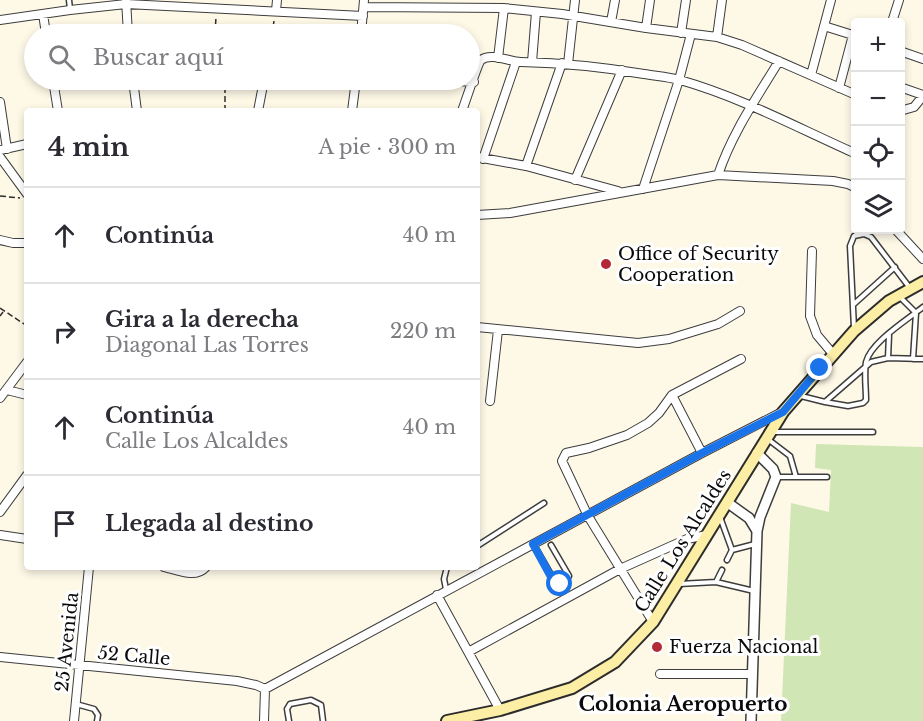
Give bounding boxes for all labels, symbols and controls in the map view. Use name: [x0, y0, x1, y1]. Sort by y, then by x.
map controls: [851, 18, 905, 234]
button: +: [851, 18, 905, 72]
search box: [24, 24, 480, 90]
icon: search: [45, 41, 78, 74]
text: Buscar aquí: [93, 44, 224, 71]
button: −: [851, 72, 905, 126]
button: locate: [851, 126, 905, 180]
text: 4 min: [48, 131, 129, 163]
text: A pie · 300 m: [319, 135, 456, 159]
button: layers: [851, 180, 905, 234]
icon: ahead: [48, 219, 81, 252]
text: Continúa: [105, 222, 214, 249]
text: 40 m: [403, 223, 456, 247]
place label: Office of Security Cooperation: [618, 243, 779, 286]
marker: Office of Security Cooperation: [599, 257, 613, 271]
text: Gira a la derecha: [105, 306, 299, 333]
icon: right: [48, 315, 81, 348]
text: 220 m: [390, 319, 456, 343]
text: Diagonal Las Torres: [105, 333, 309, 357]
route end: [806, 354, 832, 380]
text: Continúa: [105, 402, 214, 429]
icon: ahead: [48, 411, 81, 444]
text: 40 m: [403, 415, 456, 439]
text: Calle Los Alcaldes: [105, 429, 288, 453]
street label: Calle Los Alcaldes: [630, 465, 736, 617]
icon: arrive: [48, 507, 81, 540]
text: Llegada al destino: [105, 510, 314, 537]
route start: [546, 570, 572, 596]
street label: 25 Avenida: [51, 591, 83, 693]
place label: Fuerza Nacional: [669, 636, 818, 658]
marker: Fuerza Nacional: [650, 640, 664, 654]
street label: 52 Calle: [97, 642, 171, 670]
district label: Colonia Aeropuerto: [579, 692, 787, 716]

